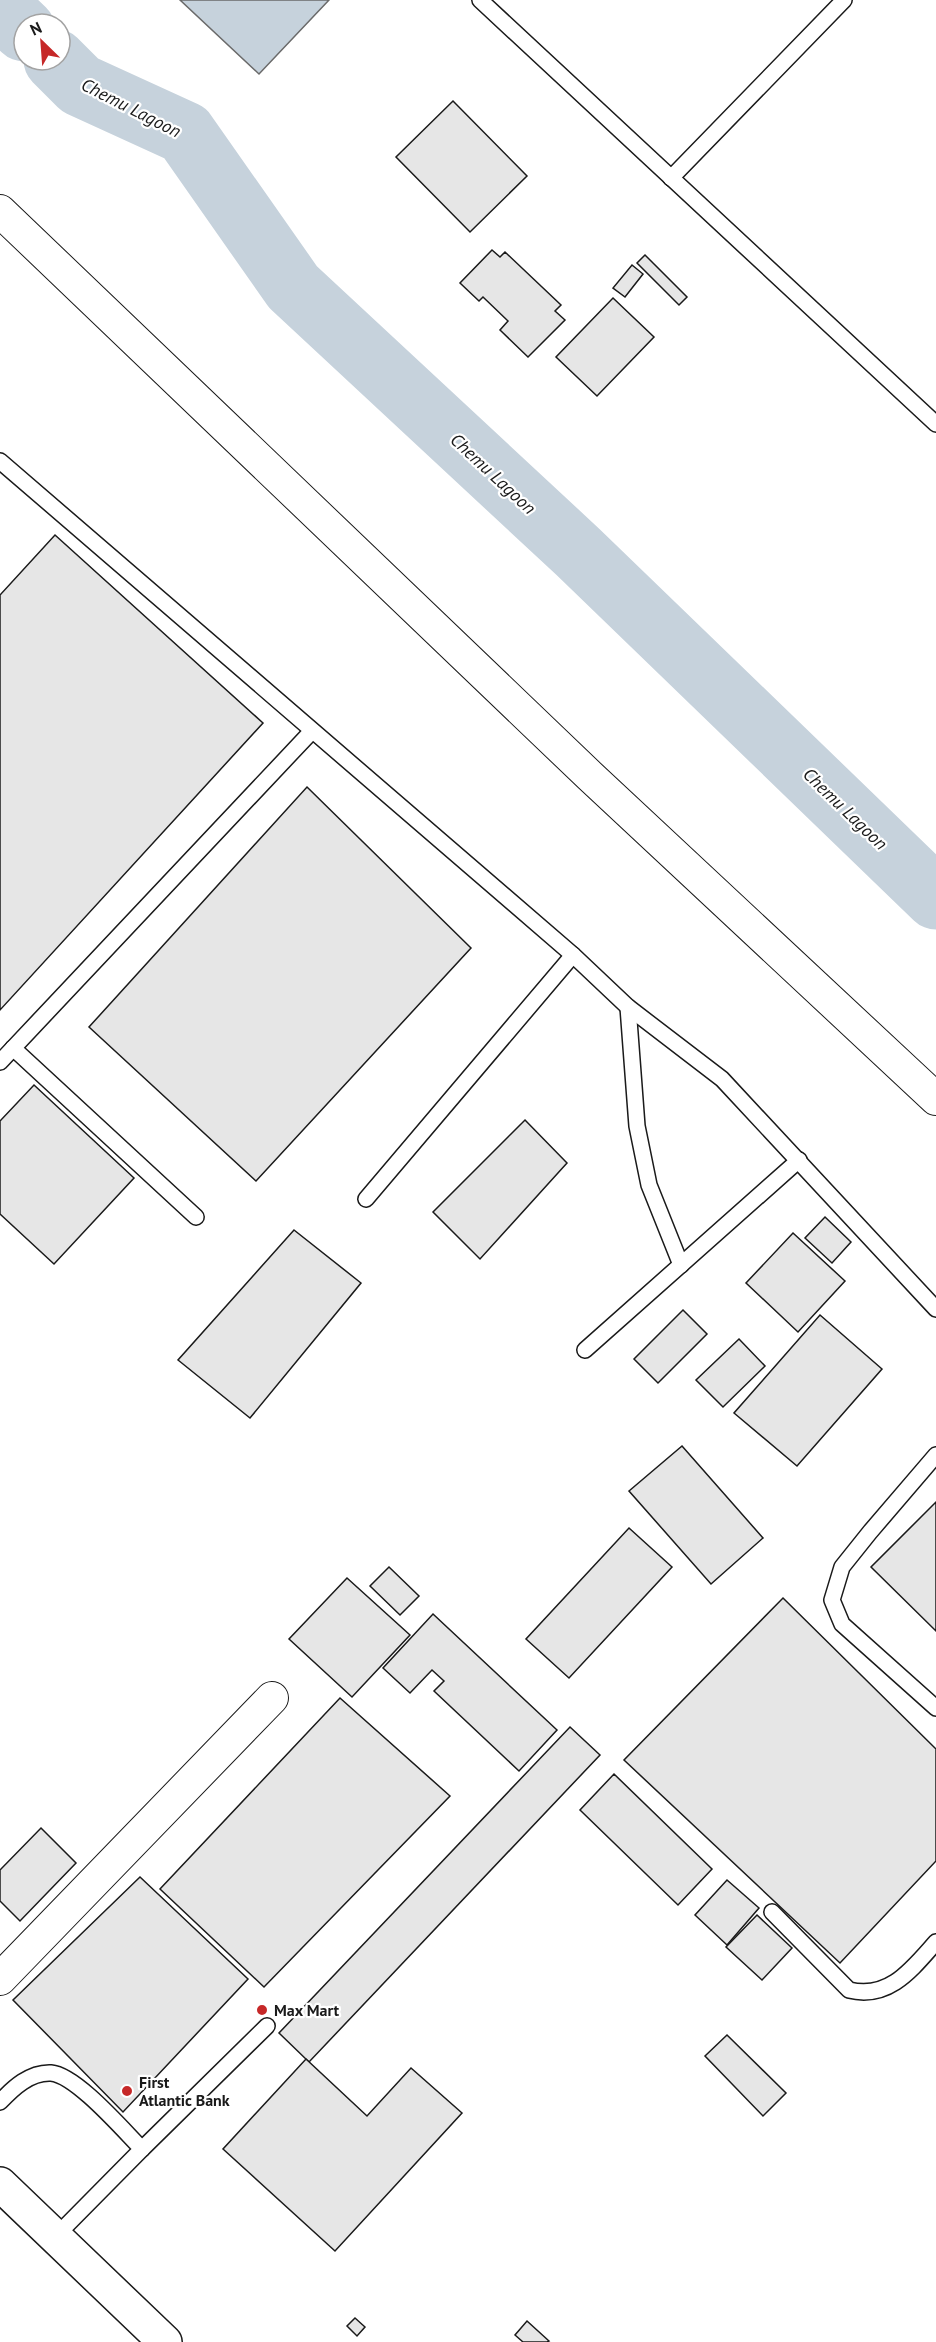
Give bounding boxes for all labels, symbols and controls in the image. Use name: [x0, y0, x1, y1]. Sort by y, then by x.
north arrow: [12, 12, 72, 72]
text: N: [27, 17, 45, 40]
water label: Chemu Lagoon: [78, 73, 185, 143]
water label: Chemu Lagoon: [446, 428, 541, 519]
water label: Chemu Lagoon: [798, 763, 892, 855]
place label: Max Mart: [274, 2000, 340, 2020]
marker: Max Mart: [255, 2003, 269, 2017]
place label: First Atlantic Bank: [139, 2072, 230, 2110]
marker: First Atlantic Bank: [120, 2084, 134, 2098]

